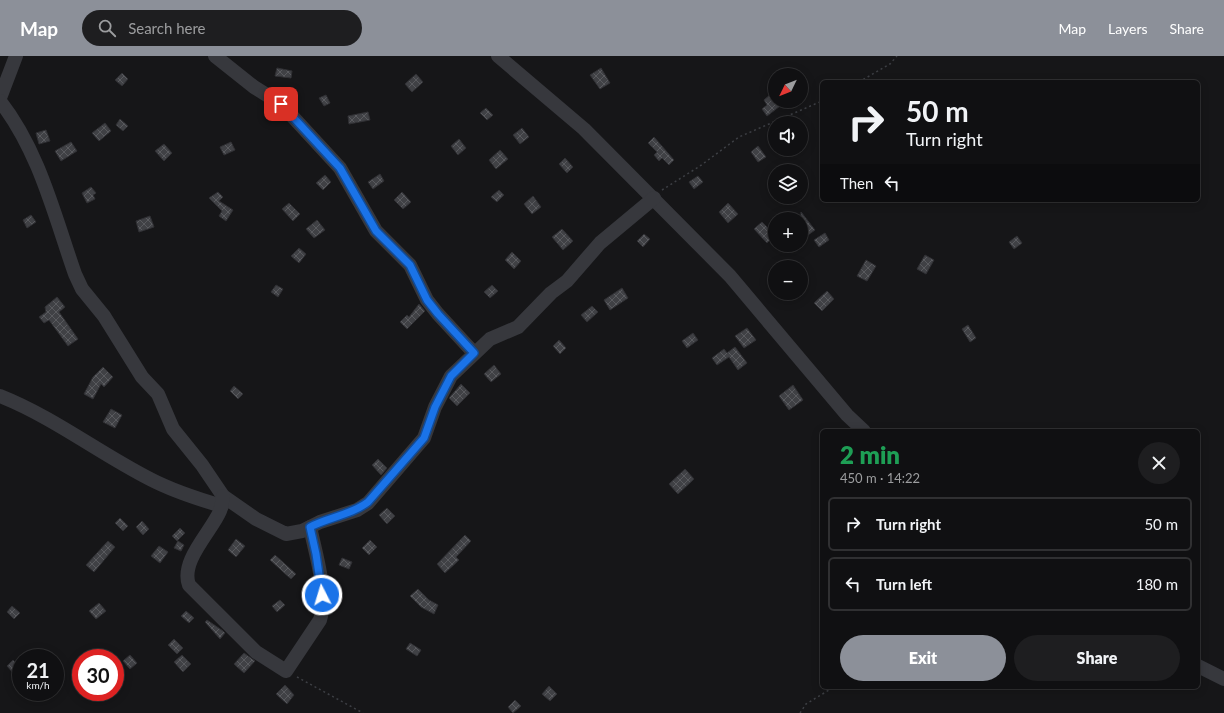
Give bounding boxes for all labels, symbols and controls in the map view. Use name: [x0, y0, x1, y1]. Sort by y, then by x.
search box: [82, 10, 362, 46]
text: Map: [20, 17, 58, 40]
icon: search: [96, 17, 118, 39]
text: Search here: [128, 19, 206, 37]
text: Map: [1058, 20, 1086, 37]
text: Layers: [1108, 20, 1148, 37]
text: Share: [1170, 20, 1204, 37]
north arrow: [768, 68, 808, 108]
map controls: [768, 68, 808, 300]
pin: [264, 87, 298, 121]
icon: arrive: [270, 93, 292, 115]
text: 50 m: [906, 94, 969, 128]
icon: right: [840, 96, 892, 148]
button: sound: [768, 116, 808, 156]
text: Turn right: [906, 128, 983, 150]
button: layers: [768, 164, 808, 204]
icon: left: [881, 172, 903, 194]
text: Then: [840, 174, 873, 192]
button: +: [768, 212, 808, 252]
button: −: [768, 260, 808, 300]
text: 2 min: [840, 440, 900, 469]
button: close: [1138, 442, 1180, 484]
text: 450 m · 14:22: [840, 470, 920, 486]
icon: right: [842, 513, 864, 535]
text: Turn right: [876, 515, 941, 533]
text: 50 m: [1144, 515, 1178, 533]
icon: left: [842, 573, 864, 595]
position arrow: [301, 574, 343, 616]
text: Turn left: [876, 575, 932, 593]
text: 180 m: [1136, 575, 1178, 593]
button: Exit: [840, 635, 1006, 681]
button: Share: [1014, 635, 1180, 681]
speed limit sign: 30: [72, 649, 124, 701]
text: 21: [26, 658, 50, 682]
text: km/h: [26, 679, 50, 691]

